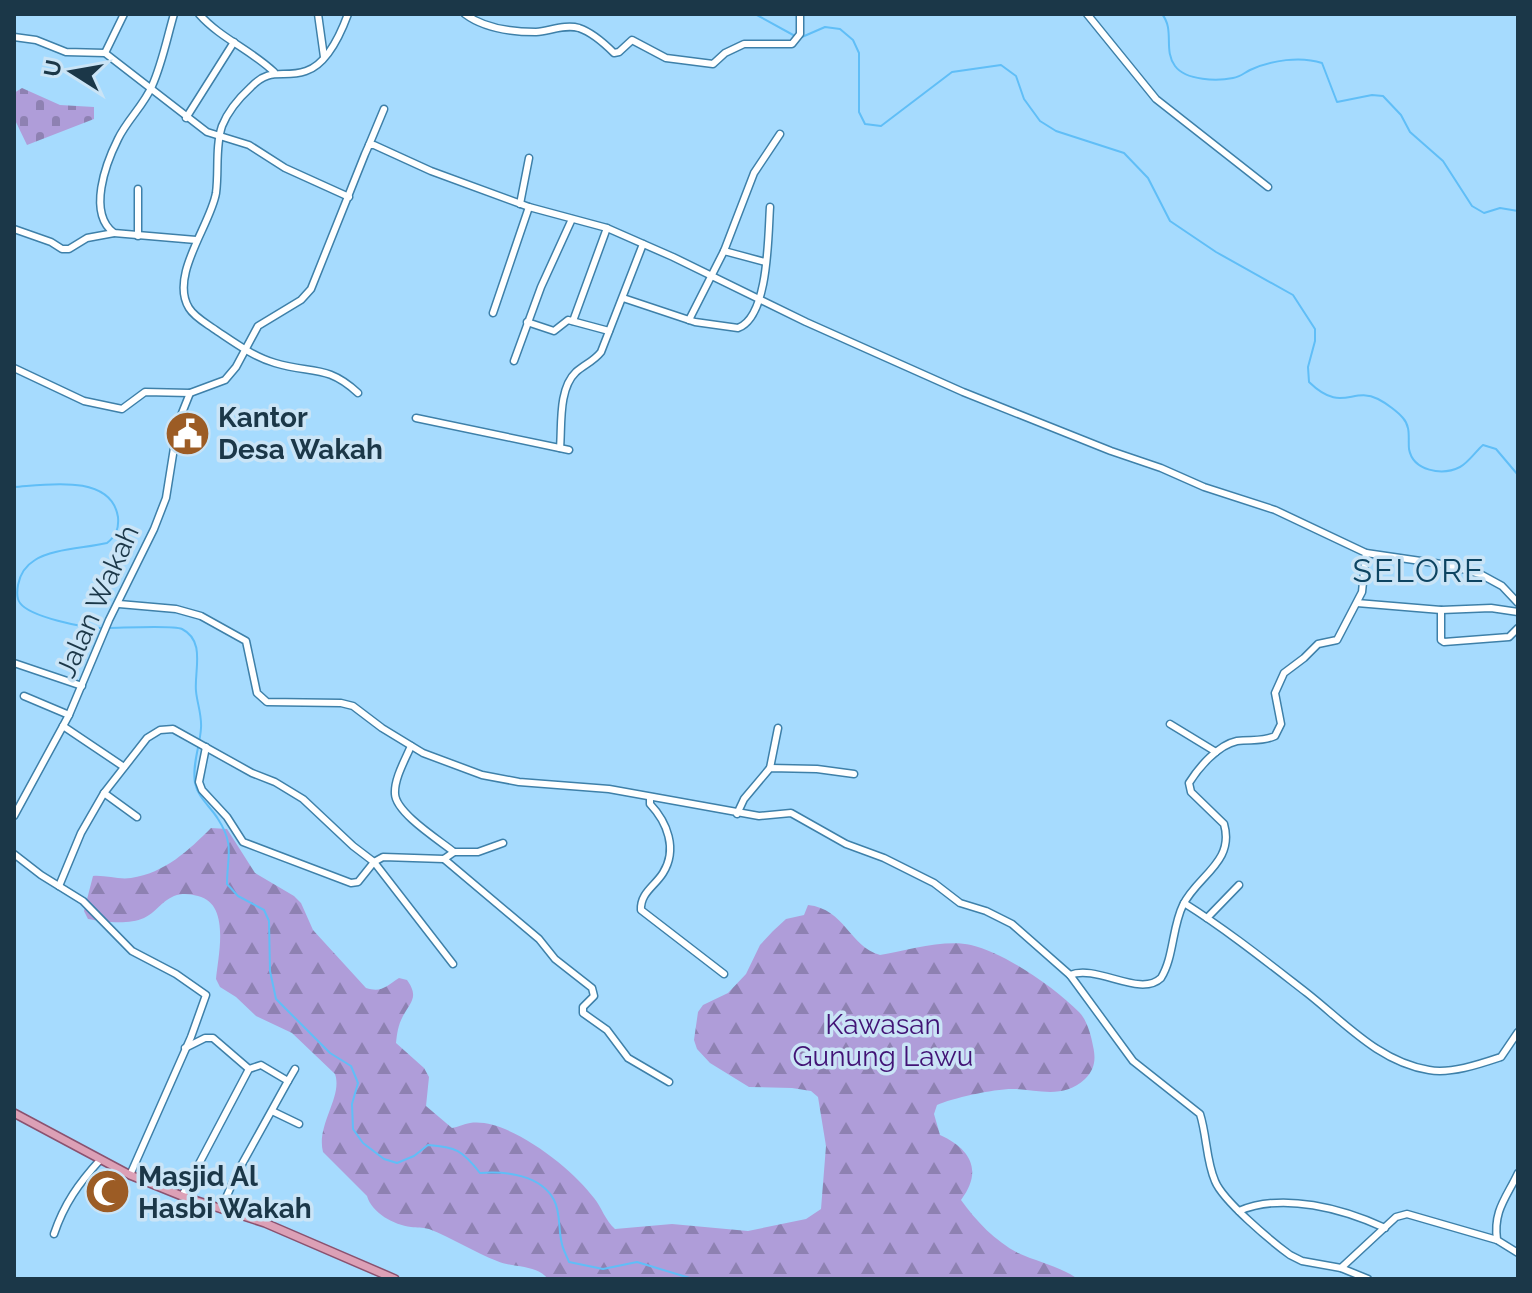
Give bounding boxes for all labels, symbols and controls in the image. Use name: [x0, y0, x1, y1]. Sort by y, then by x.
north arrow: [32, 32, 112, 112]
text: U: [38, 58, 67, 79]
place label: Kantor Desa Wakah: [218, 401, 383, 466]
public building icon: Kantor Desa Wakah: [163, 409, 211, 457]
street label: Jalan Wakah: [49, 520, 146, 683]
district label: SELORE: [1352, 552, 1486, 589]
park label: Kawasan Gunung Lawu: [793, 1008, 973, 1073]
place label: Masjid Al Hasbi Wakah: [138, 1160, 312, 1225]
mosque icon: Masjid Al Hasbi Wakah: [83, 1168, 131, 1216]

